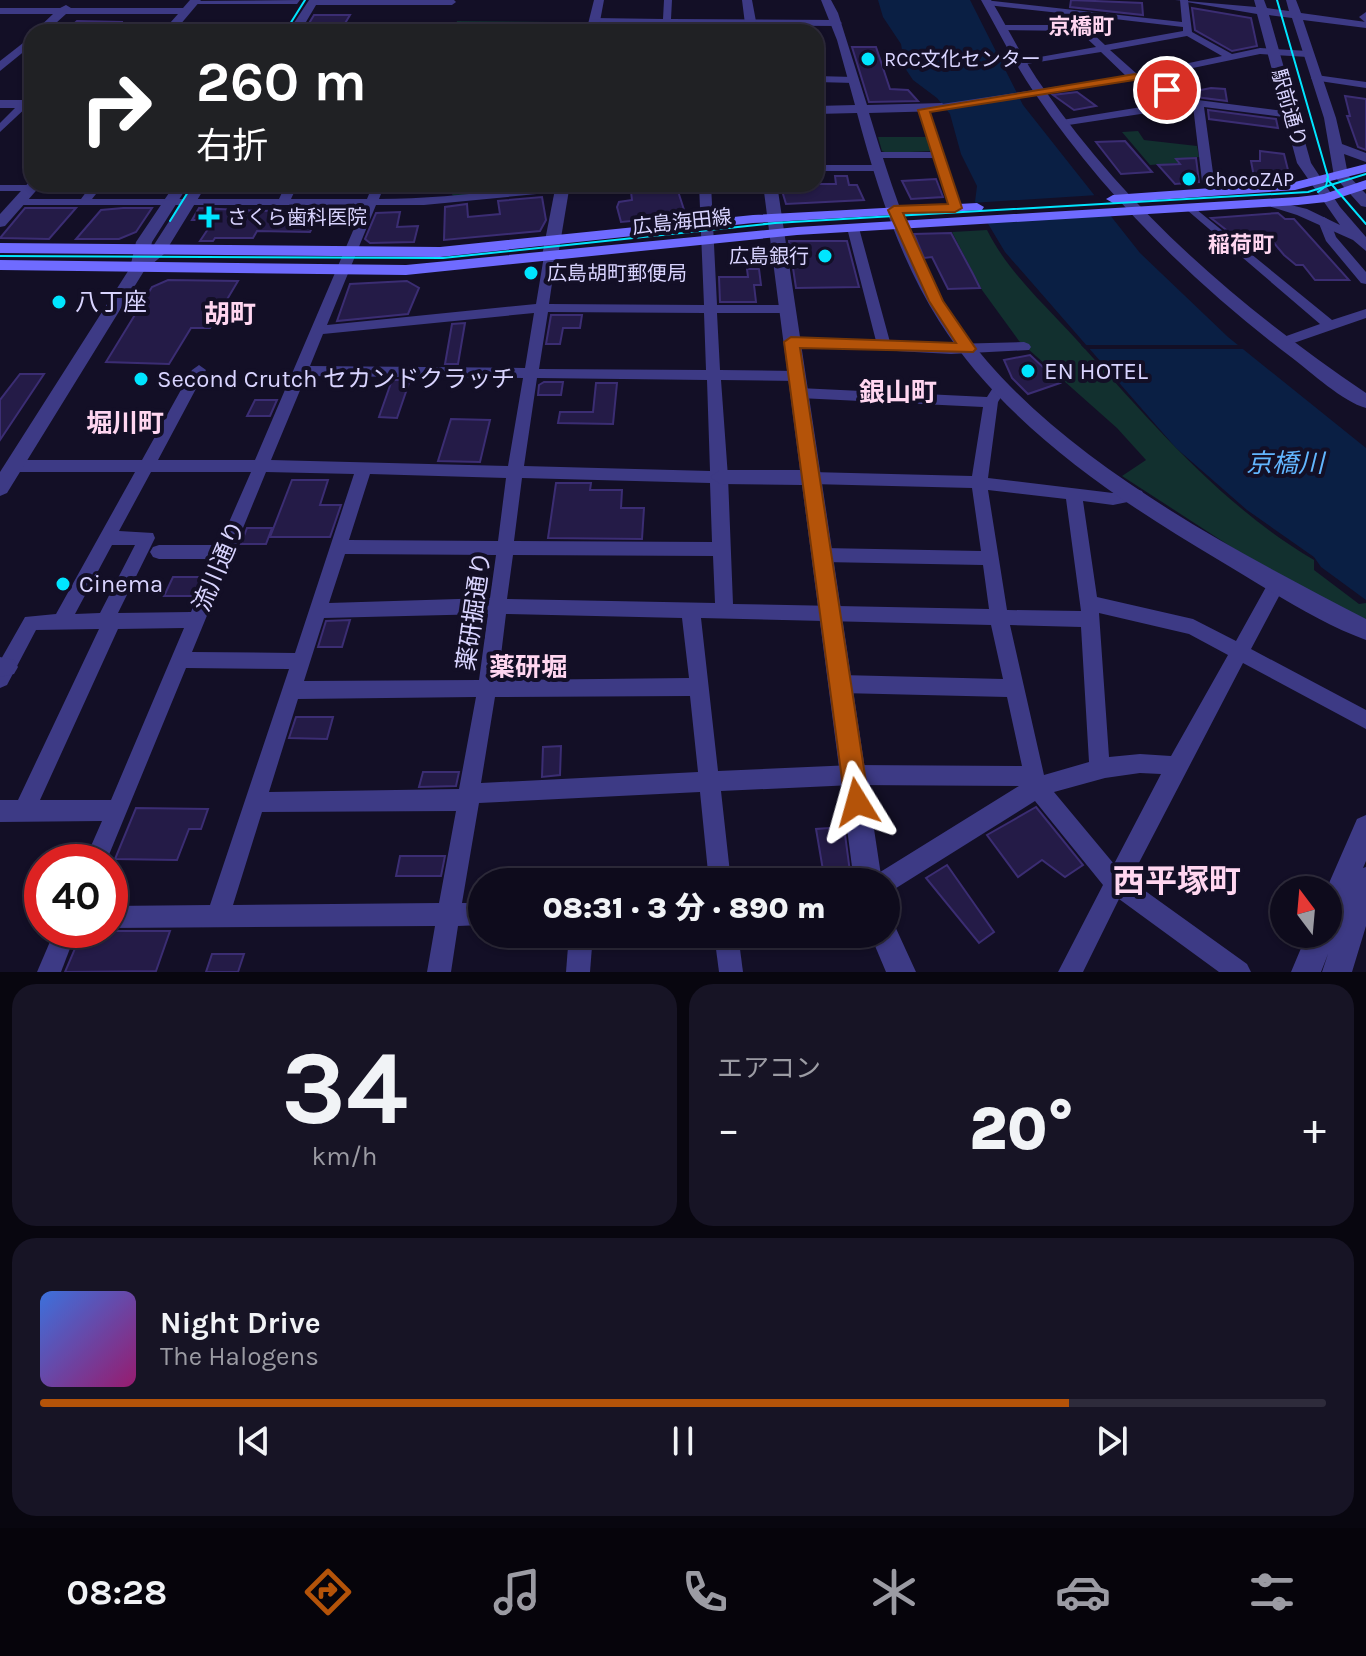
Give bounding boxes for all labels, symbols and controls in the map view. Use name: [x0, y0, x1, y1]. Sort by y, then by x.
district label: 京橋町: [1048, 14, 1114, 40]
place label: RCC文化センター: [884, 48, 1041, 71]
text: 260 m: [196, 49, 367, 114]
marker: RCC文化センター: [859, 50, 877, 68]
icon: right: [64, 56, 168, 160]
pin: [1133, 56, 1201, 124]
street label: 駅前通り: [1267, 66, 1311, 150]
icon: arrive: [1145, 68, 1189, 112]
text: 右折: [196, 125, 268, 167]
place label: chocoZAP: [1205, 168, 1294, 191]
marker: chocoZAP: [1180, 170, 1198, 188]
street label: 広島海田線: [631, 205, 733, 239]
marker: さくら歯科医院: [198, 206, 220, 228]
place label: さくら歯科医院: [227, 206, 367, 229]
district label: 稲荷町: [1208, 232, 1274, 258]
place label: 広島銀行: [729, 245, 809, 268]
marker: 広島銀行: [816, 247, 834, 265]
place label: 広島胡町郵便局: [547, 262, 687, 285]
marker: 広島胡町郵便局: [522, 264, 540, 282]
place label: 八丁座: [75, 288, 147, 316]
marker: 八丁座: [50, 293, 68, 311]
district label: 胡町: [204, 299, 256, 330]
place label: EN HOTEL: [1044, 357, 1149, 385]
marker: EN HOTEL: [1019, 362, 1037, 380]
place label: Second Crutch セカンドクラッチ: [157, 365, 515, 393]
marker: Second Crutch セカンドクラッチ: [132, 370, 150, 388]
district label: 銀山町: [859, 377, 937, 408]
district label: 堀川町: [86, 408, 164, 439]
water label: 京橋川: [1246, 448, 1327, 479]
street label: 流川通り: [187, 516, 251, 616]
street label: 薬研掘通り: [452, 550, 496, 672]
place label: Cinema: [79, 570, 163, 598]
marker: Cinema: [54, 575, 72, 593]
district label: 薬研堀: [489, 652, 567, 683]
position arrow: [815, 760, 899, 844]
speed limit sign: 40: [24, 844, 128, 948]
district label: 西平塚町: [1113, 863, 1241, 900]
north arrow: [1270, 876, 1342, 948]
map controls: [1270, 876, 1342, 948]
text: 08:31 · 3 分 · 890 m: [542, 890, 826, 926]
text: 34: [281, 1028, 408, 1149]
text: エアコン: [717, 1053, 821, 1084]
text: 20°: [969, 1094, 1074, 1164]
text: −: [717, 1104, 740, 1155]
text: +: [1303, 1104, 1326, 1155]
text: km/h: [312, 1141, 377, 1172]
text: Night Drive: [160, 1305, 321, 1341]
text: The Halogens: [160, 1341, 319, 1372]
icon: previous: [232, 1419, 276, 1463]
icon: pause: [661, 1419, 705, 1463]
icon: next: [1090, 1419, 1134, 1463]
icon: directions: [300, 1564, 356, 1620]
icon: music: [489, 1564, 545, 1620]
icon: phone: [677, 1564, 733, 1620]
icon: climate: [866, 1564, 922, 1620]
icon: car: [1055, 1564, 1111, 1620]
icon: filters: [1244, 1564, 1300, 1620]
text: 08:28: [66, 1571, 167, 1613]

